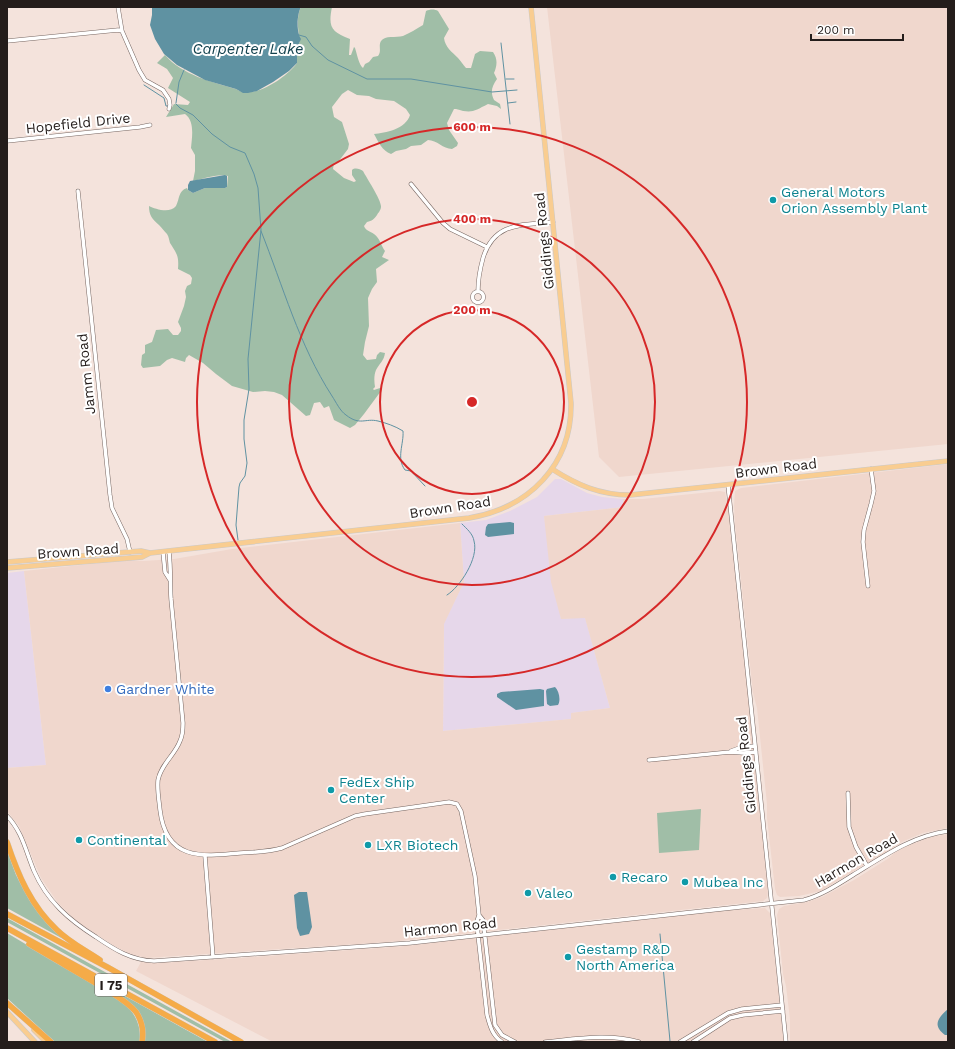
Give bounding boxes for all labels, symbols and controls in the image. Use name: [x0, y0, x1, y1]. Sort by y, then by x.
scale bar: [811, 16, 903, 42]
text: 200 m: [817, 23, 854, 37]
water label: Carpenter Lake: [192, 40, 304, 58]
street label: Hopefield Drive: [25, 110, 131, 136]
text: 600 m: [453, 120, 491, 134]
place label: General Motors Orion Assembly Plant: [781, 184, 927, 216]
street label: Giddings Road: [531, 192, 557, 290]
marker: General Motors Orion Assembly Plant: [768, 195, 778, 205]
text: 400 m: [453, 212, 491, 226]
text: 200 m: [453, 303, 491, 317]
street label: Jamm Road: [74, 333, 98, 415]
centre of rings: [465, 395, 479, 409]
street label: Brown Road: [734, 455, 818, 481]
street label: Brown Road: [408, 493, 492, 521]
street label: Brown Road: [36, 540, 120, 562]
place label: Gardner White: [116, 681, 215, 697]
marker: Gardner White: [103, 684, 113, 694]
street label: Giddings Road: [733, 716, 759, 814]
place label: FedEx Ship Center: [339, 774, 415, 806]
marker: FedEx Ship Center: [326, 785, 336, 795]
street label: Harmon Road: [812, 830, 900, 890]
place label: Continental: [87, 832, 167, 848]
marker: Continental: [74, 835, 84, 845]
place label: LXR Biotech: [376, 837, 458, 853]
marker: LXR Biotech: [363, 840, 373, 850]
place label: Recaro: [621, 869, 668, 885]
marker: Recaro: [608, 872, 618, 882]
place label: Mubea Inc: [693, 874, 763, 890]
marker: Mubea Inc: [680, 877, 690, 887]
place label: Valeo: [536, 885, 573, 901]
marker: Valeo: [523, 888, 533, 898]
street label: Harmon Road: [403, 914, 497, 940]
place label: Gestamp R&D North America: [576, 941, 675, 973]
marker: Gestamp R&D North America: [563, 952, 573, 962]
road number: I 75: [95, 974, 127, 996]

